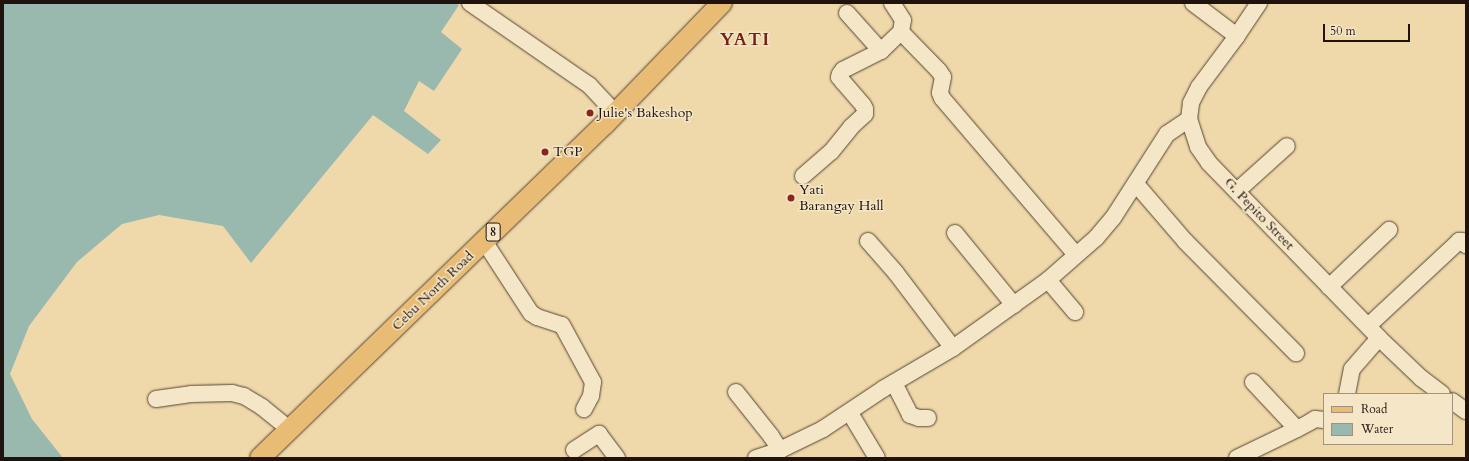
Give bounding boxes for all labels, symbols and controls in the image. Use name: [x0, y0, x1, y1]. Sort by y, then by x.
scale bar: [1325, 16, 1412, 42]
text: 50 m: [1330, 23, 1356, 39]
district label: YATI: [720, 29, 770, 51]
place label: Julie's Bakeshop: [598, 105, 693, 121]
marker: Julie's Bakeshop: [585, 108, 595, 118]
place label: TGP: [553, 144, 583, 160]
marker: TGP: [540, 147, 550, 157]
street label: G. Pepito Street: [1220, 174, 1298, 254]
place label: Yati Barangay Hall: [799, 182, 884, 214]
marker: Yati Barangay Hall: [786, 193, 796, 203]
road number: 8: [485, 221, 501, 243]
street label: Cebu North Road: [389, 248, 477, 334]
legend: [1323, 393, 1453, 445]
text: Road: [1361, 401, 1387, 417]
text: Water: [1361, 421, 1393, 437]

